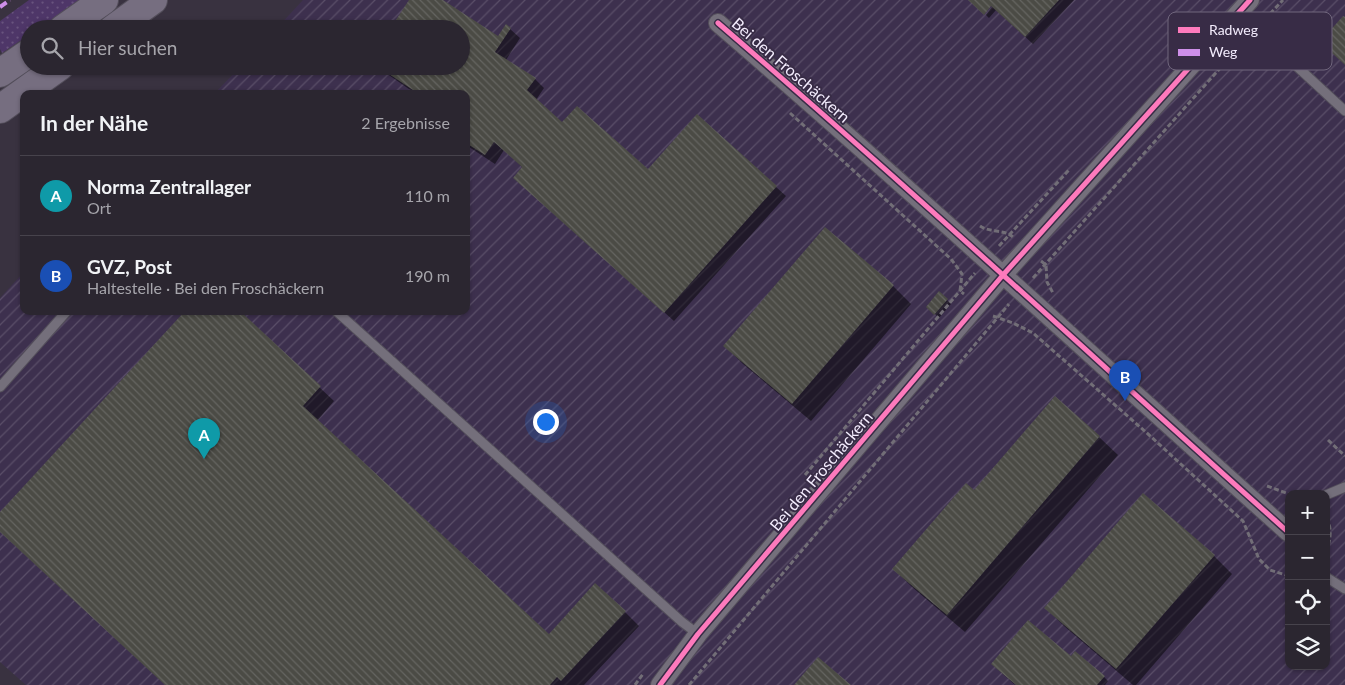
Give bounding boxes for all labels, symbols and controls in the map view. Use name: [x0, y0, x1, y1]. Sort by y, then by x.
legend: [1168, 12, 1332, 70]
street label: Bei den Froschäckern: [729, 13, 854, 126]
search box: [20, 20, 470, 75]
text: Radweg: [1209, 21, 1258, 38]
icon: search: [38, 34, 66, 62]
text: Hier suchen: [78, 36, 177, 59]
text: Weg: [1209, 43, 1237, 60]
text: In der Nähe: [40, 110, 148, 135]
text: 2 Ergebnisse: [361, 113, 450, 132]
text: Norma Zentrallager: [87, 175, 251, 198]
text: A: [50, 186, 62, 205]
text: 110 m: [405, 186, 450, 205]
text: Ort: [87, 198, 111, 217]
text: GVZ, Post: [87, 255, 172, 278]
text: B: [51, 266, 61, 285]
text: 190 m: [405, 266, 450, 285]
text: Haltestelle · Bei den Froschäckern: [87, 278, 324, 297]
pin: B: [1109, 360, 1141, 401]
street label: Bei den Froschäckern: [765, 407, 876, 534]
your location: [533, 409, 559, 435]
pin: A: [188, 418, 220, 459]
map controls: [1285, 490, 1330, 670]
button: +: [1285, 490, 1330, 535]
button: −: [1285, 535, 1330, 580]
button: locate: [1285, 580, 1330, 625]
button: layers: [1285, 625, 1330, 670]

